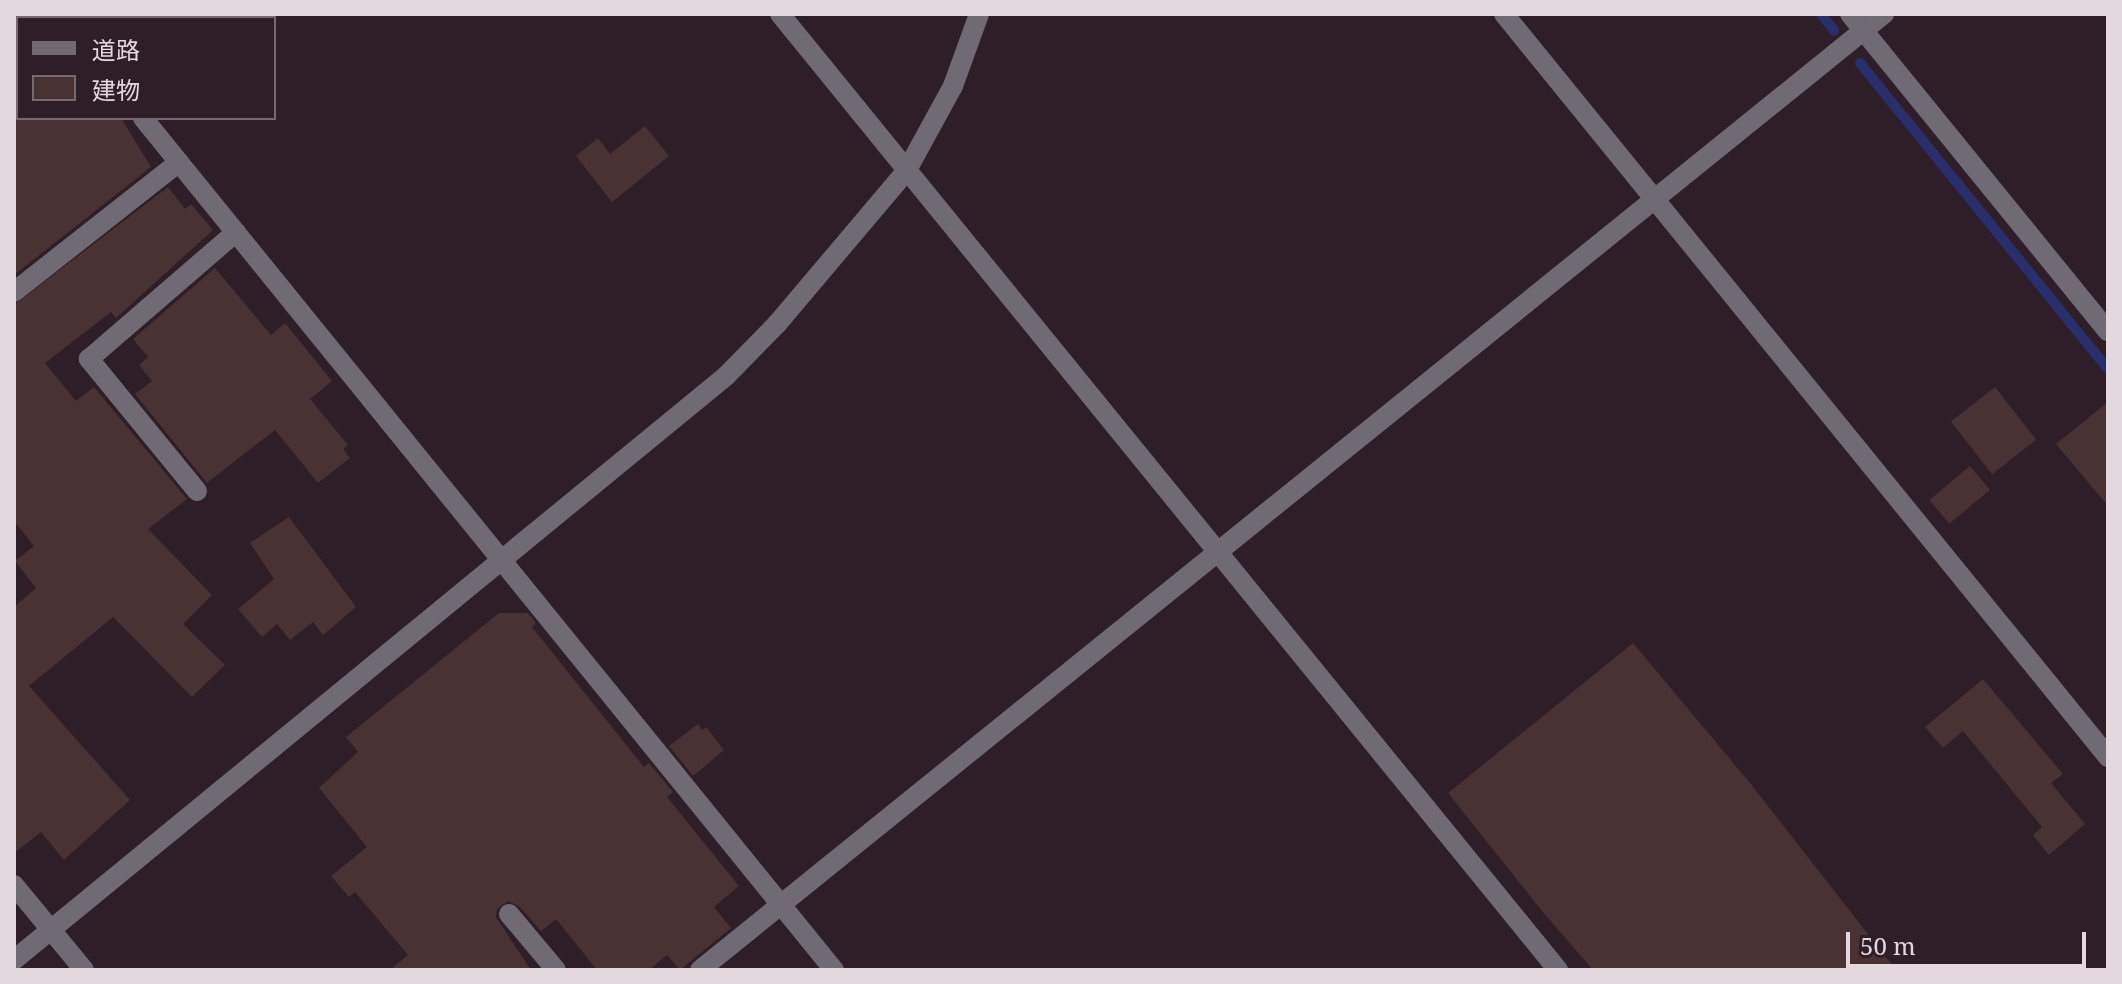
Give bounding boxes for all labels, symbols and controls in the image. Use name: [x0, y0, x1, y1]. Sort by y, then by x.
legend: [16, 16, 276, 120]
text: 道路: [92, 33, 140, 66]
text: 建物: [92, 73, 140, 106]
scale bar: [1850, 916, 2090, 966]
text: 50 m: [1860, 929, 1916, 962]

